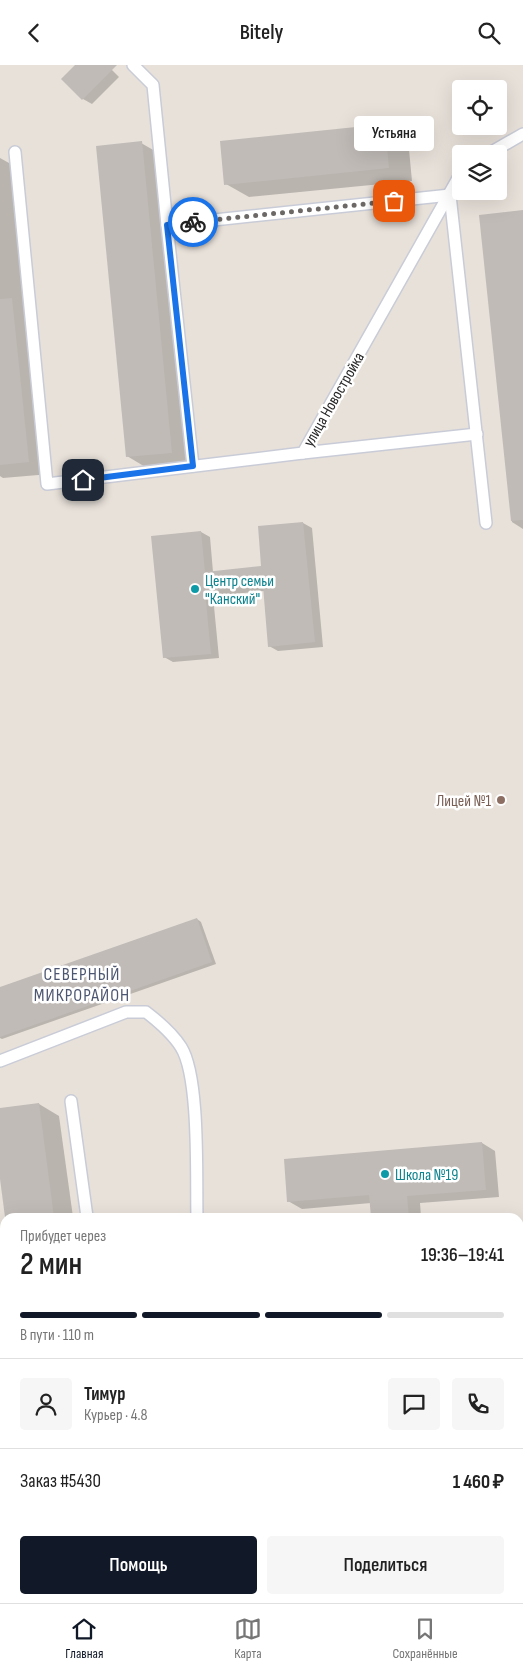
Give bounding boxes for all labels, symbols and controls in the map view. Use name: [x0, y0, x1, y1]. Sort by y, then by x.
icon: back: [20, 19, 48, 47]
text: Bitely: [240, 19, 283, 46]
icon: search: [475, 19, 503, 47]
map controls: [452, 80, 507, 200]
button: locate: [452, 80, 507, 135]
callout: Устьяна: [354, 116, 434, 151]
text: Устьяна: [372, 124, 416, 143]
button: layers: [452, 145, 507, 200]
pin: [373, 180, 415, 222]
icon: bag: [380, 187, 408, 215]
courier: [168, 197, 218, 247]
icon: bike: [179, 208, 207, 236]
street label: улица Новостройка: [300, 349, 369, 450]
pin: [62, 459, 104, 501]
icon: home: [69, 466, 97, 494]
place label: Центр семьи "Канский": [205, 572, 274, 609]
marker: Центр семьи "Канский": [189, 583, 201, 595]
place label: Лицей №1: [437, 792, 491, 811]
marker: Лицей №1: [495, 794, 507, 806]
district label: СЕВЕРНЫЙ МИКРОРАЙОН: [34, 964, 130, 1006]
place label: Школа №19: [395, 1166, 458, 1185]
marker: Школа №19: [379, 1168, 391, 1180]
text: Прибудет через: [20, 1227, 106, 1246]
text: 19:36–19:41: [421, 1244, 504, 1267]
text: 2 мин: [20, 1245, 82, 1284]
text: В пути · 110 m: [20, 1326, 94, 1345]
button: person: [20, 1378, 72, 1430]
button: chat: [388, 1378, 440, 1430]
button: phone: [452, 1378, 504, 1430]
text: Тимур: [84, 1383, 125, 1406]
text: Курьер · 4.8: [84, 1406, 148, 1425]
text: Заказ #5430: [20, 1470, 101, 1493]
text: 1 460 ₽: [453, 1471, 504, 1494]
button: Помощь: [20, 1536, 257, 1594]
button: Поделиться: [267, 1536, 504, 1594]
tab: Главная: [65, 1615, 103, 1662]
tab: Карта: [234, 1615, 262, 1662]
tab: Сохранённые: [392, 1615, 458, 1662]

